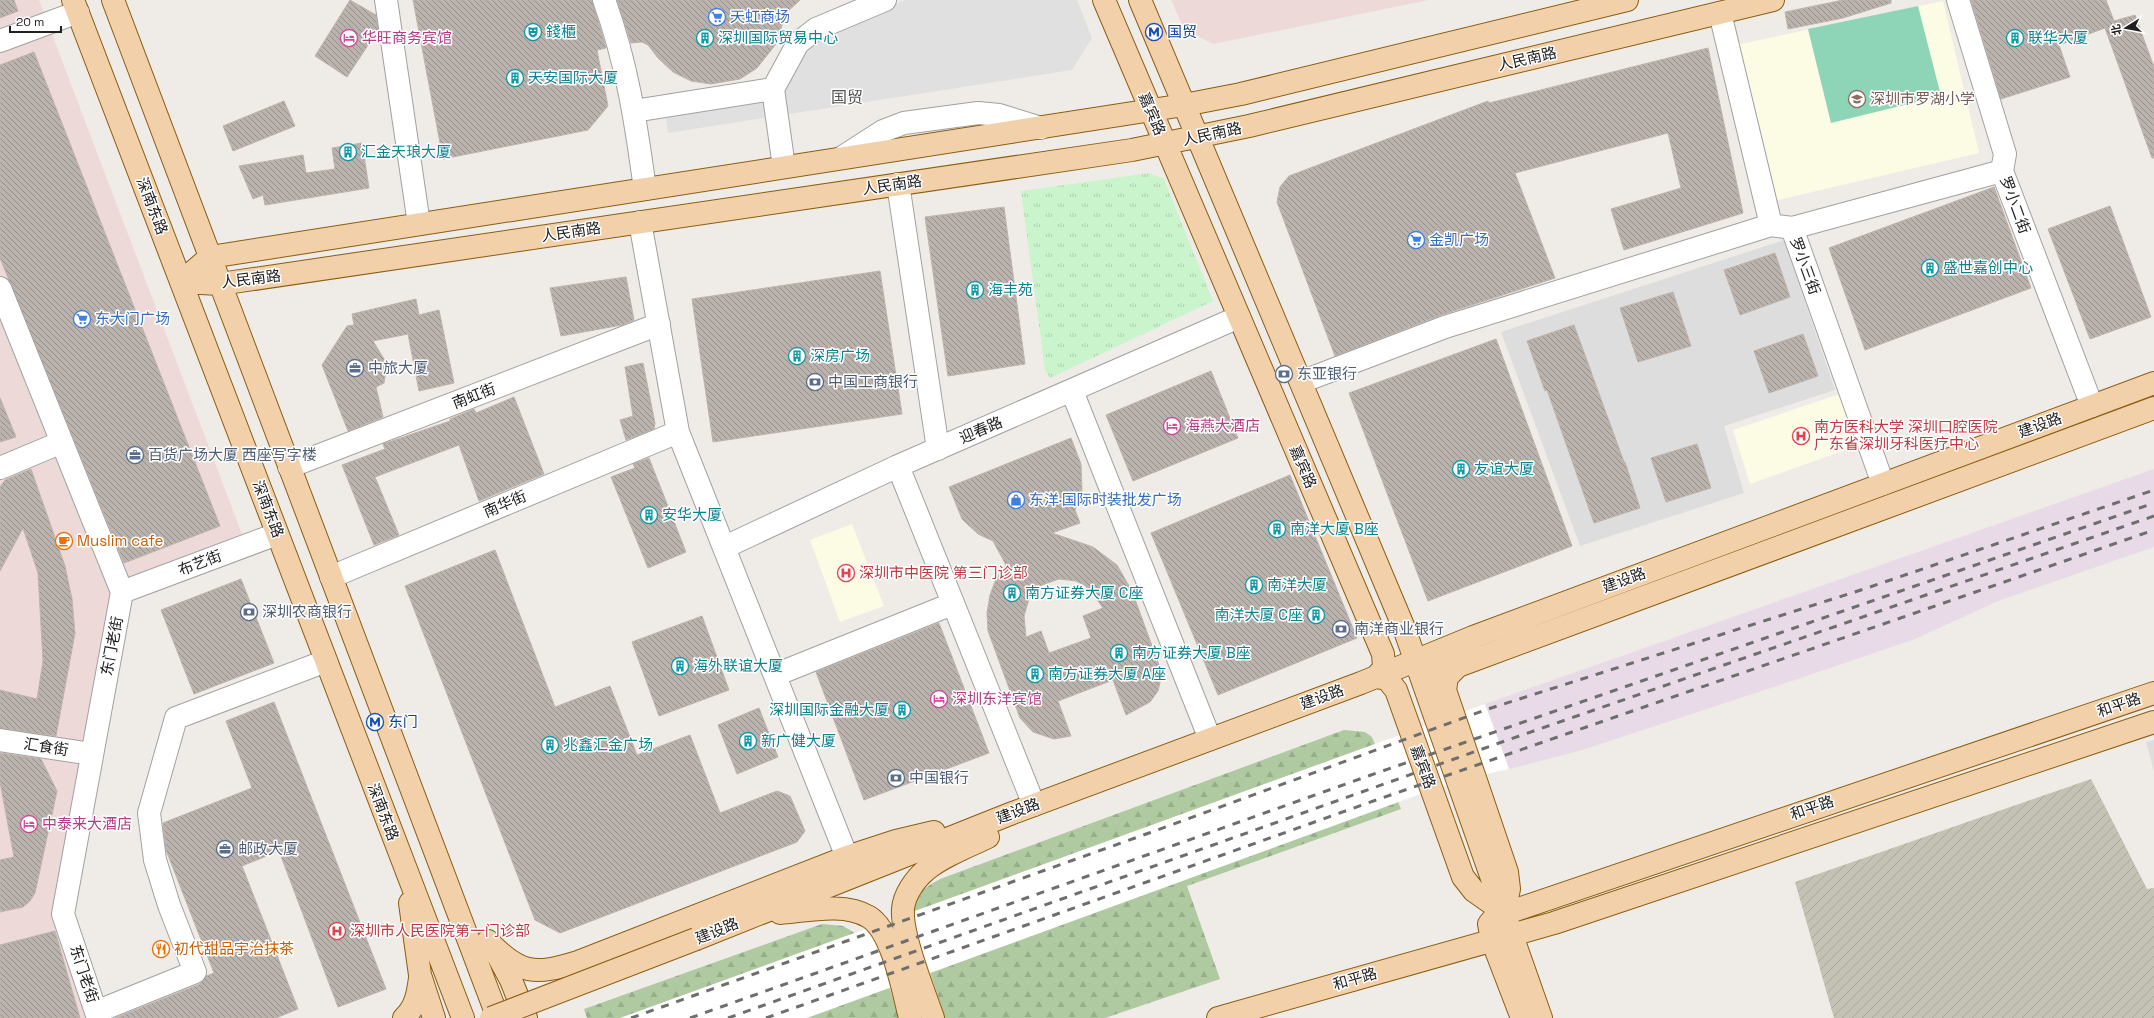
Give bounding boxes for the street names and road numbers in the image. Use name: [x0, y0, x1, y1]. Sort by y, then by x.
street label: 人民南路: [1496, 43, 1558, 75]
street label: 嘉宾路: [1135, 89, 1170, 138]
street label: 人民南路: [1181, 118, 1243, 149]
street label: 人民南路: [861, 171, 923, 198]
street label: 罗小二街: [1996, 173, 2035, 236]
street label: 深南东路: [133, 174, 172, 237]
street label: 人民南路: [540, 218, 602, 245]
street label: 罗小三街: [1786, 234, 1825, 297]
street label: 人民南路: [220, 265, 282, 292]
street label: 南虹街: [449, 379, 498, 412]
street label: 建设路: [2015, 408, 2064, 441]
street label: 迎春路: [956, 412, 1005, 447]
street label: 嘉宾路: [1286, 442, 1321, 491]
street label: 深南东路: [249, 477, 288, 540]
street label: 南华街: [480, 486, 529, 521]
street label: 布艺街: [175, 546, 224, 579]
street label: 建设路: [1599, 563, 1648, 596]
street label: 东门老街: [96, 615, 127, 677]
street label: 建设路: [1297, 680, 1346, 713]
street label: 和平路: [2094, 688, 2143, 721]
street label: 汇食街: [22, 734, 70, 759]
street label: 嘉宾路: [1407, 742, 1440, 791]
street label: 深南东路: [364, 780, 403, 843]
street label: 和平路: [1787, 791, 1836, 824]
street label: 建设路: [993, 794, 1042, 827]
street label: 建设路: [692, 913, 741, 948]
street label: 东门老街: [66, 942, 103, 1005]
street label: 和平路: [1331, 963, 1379, 994]

